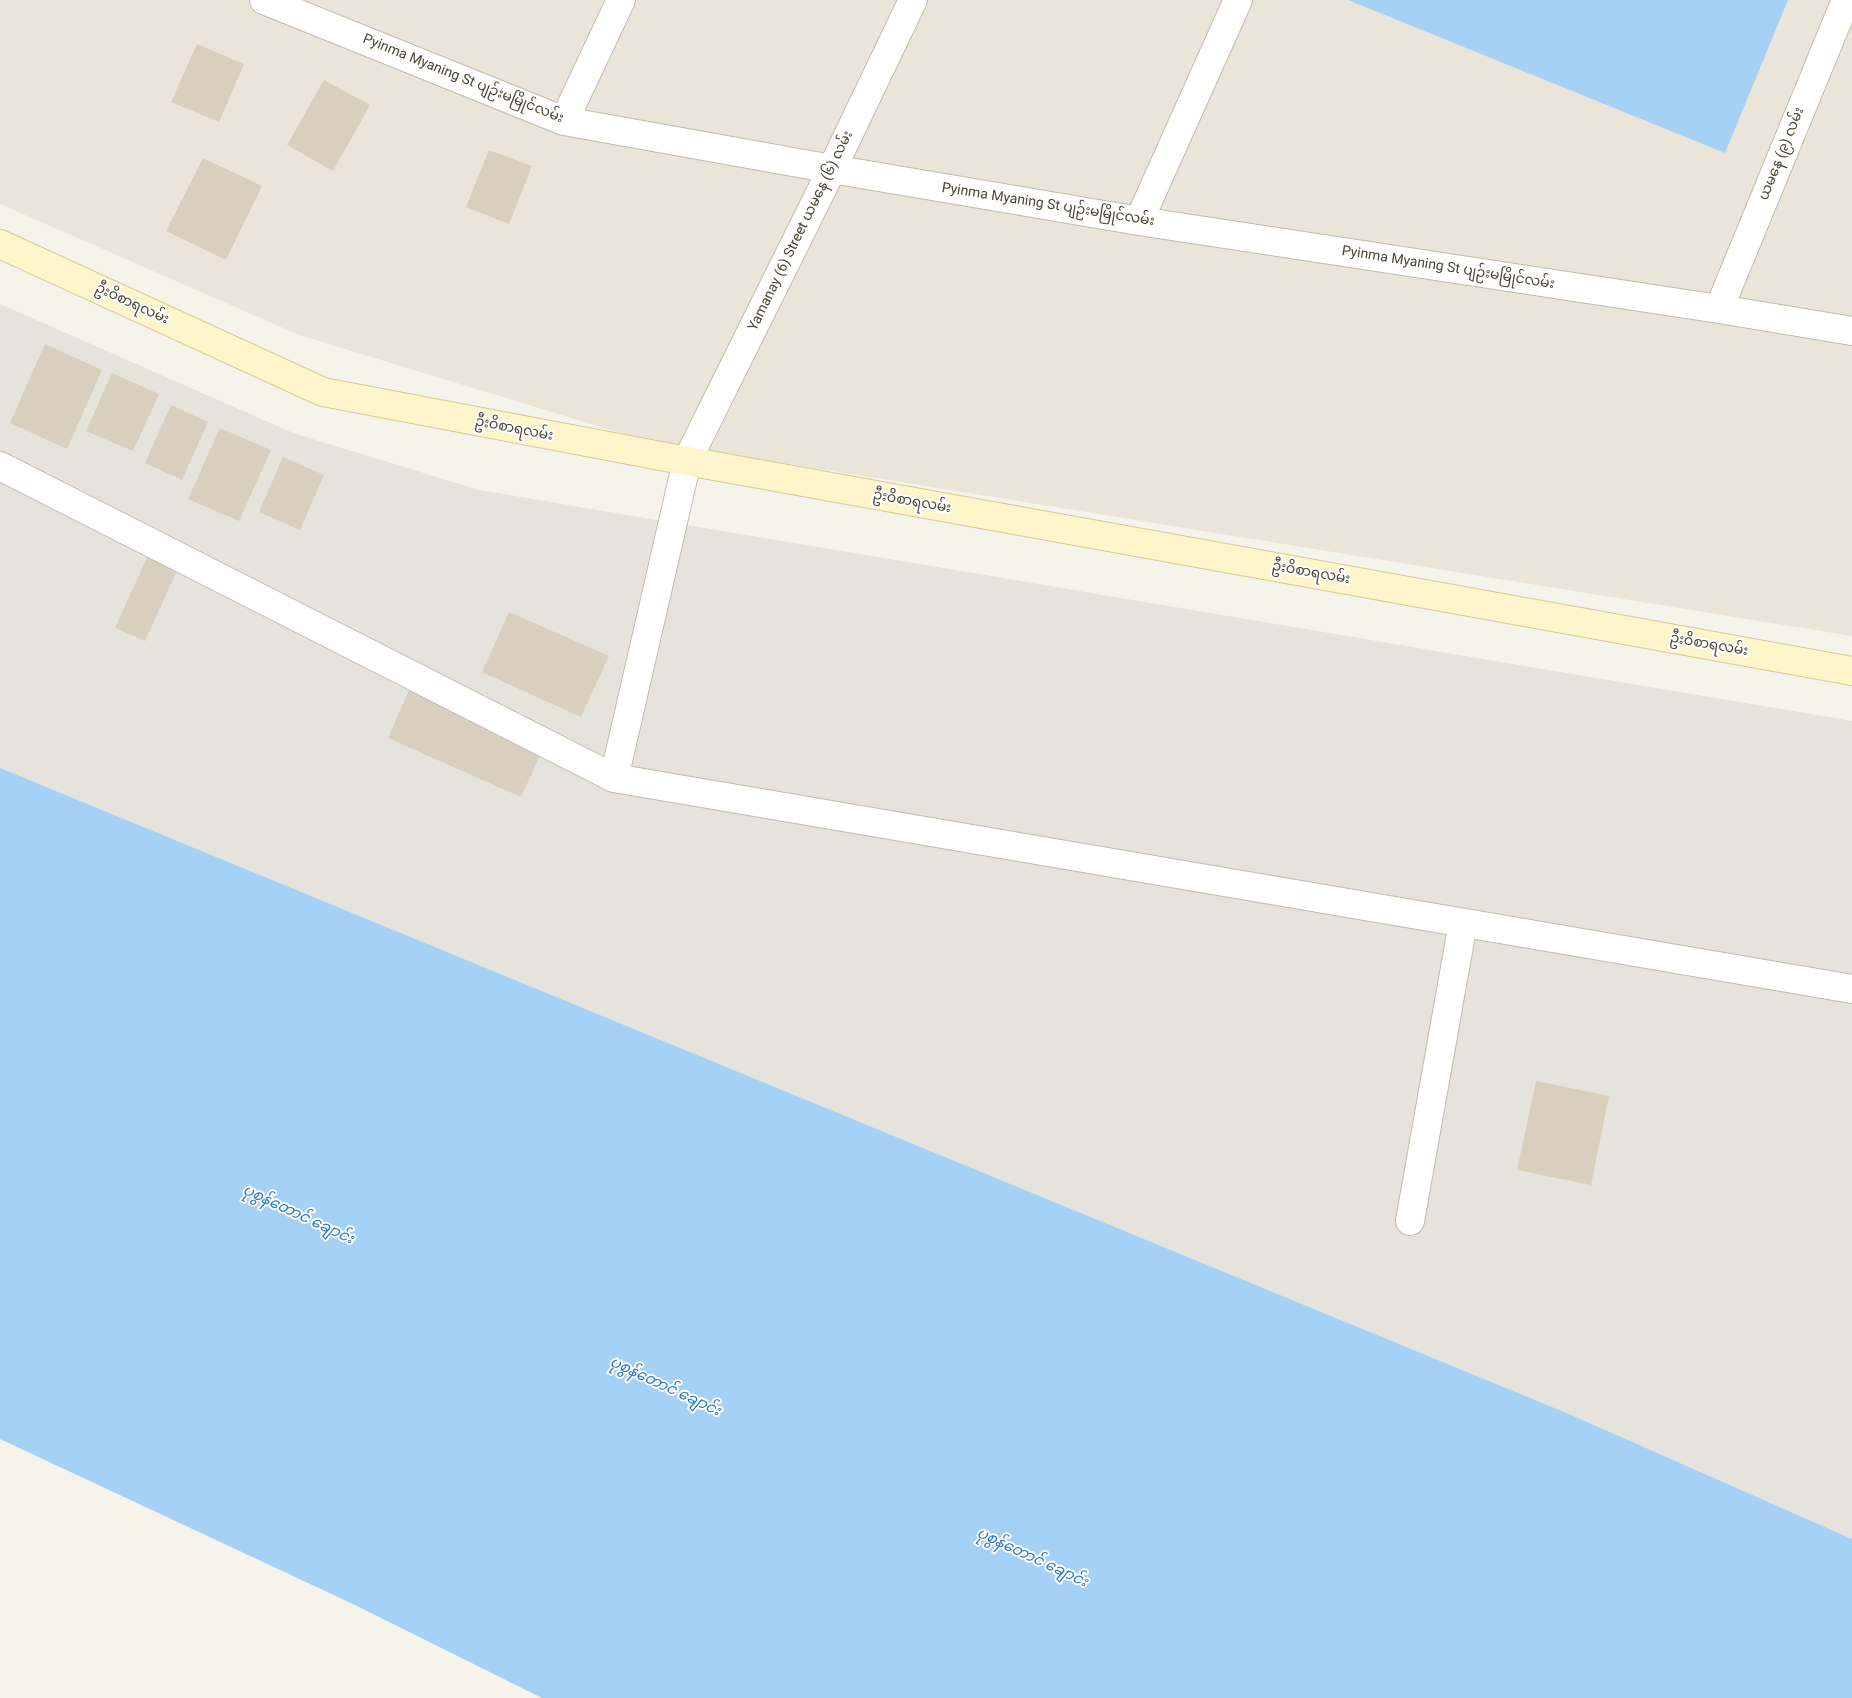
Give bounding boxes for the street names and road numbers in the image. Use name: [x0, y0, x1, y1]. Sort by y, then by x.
street label: Pyinma Myaning St ပျဉ်းမမြိုင်လမ်း: [360, 31, 566, 127]
street label: ယမနေ (၉) လမ်း: [1756, 105, 1808, 203]
street label: Yamanay (6) Street ယမနေ (၆) လမ်း: [745, 128, 857, 334]
street label: Pyinma Myaning St ပျဉ်းမမြိုင်လမ်း: [940, 180, 1156, 230]
street label: Pyinma Myaning St ပျဉ်းမမြိုင်လမ်း: [1340, 243, 1556, 293]
street label: ဦးဝိစာရလမ်း: [93, 280, 171, 328]
street label: ဦးဝိစာရလမ်း: [474, 413, 554, 445]
street label: ဦးဝိစာရလမ်း: [872, 487, 952, 517]
street label: ဦးဝိစာရလမ်း: [1271, 558, 1351, 588]
street label: ဦးဝိစာရလမ်း: [1669, 630, 1749, 660]

